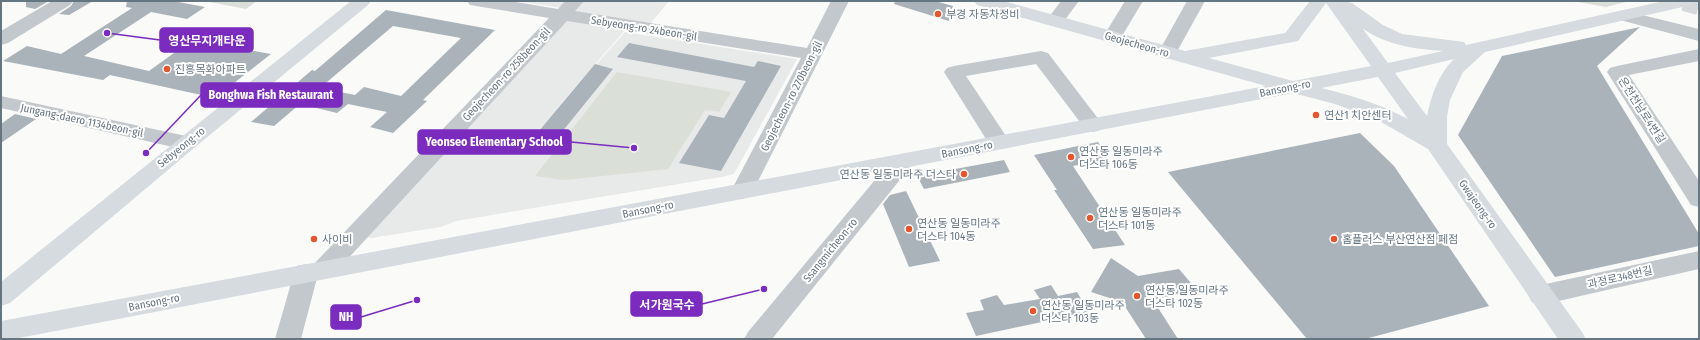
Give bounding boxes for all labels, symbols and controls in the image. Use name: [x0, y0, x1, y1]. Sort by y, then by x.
place label: 부경 자동차정비: [946, 8, 1019, 21]
marker: 부경 자동차정비: [933, 9, 943, 19]
street label: Sebyeong-ro 24beon-gil: [590, 14, 698, 43]
street label: Geojecheon-ro 258beon-gil: [460, 25, 553, 124]
callout: 영산무지개타운: [160, 28, 253, 52]
street label: Geojecheon-ro: [1103, 29, 1171, 60]
text: 영산무지개타운: [168, 34, 246, 48]
street label: Geojecheon-ro 270beon-gil: [758, 39, 825, 153]
place label: 진흥목화아파트: [175, 63, 246, 76]
marker: 진흥목화아파트: [162, 64, 172, 74]
street label: 온천천남로4번길: [1615, 75, 1668, 146]
street label: Bansong-ro: [1258, 77, 1312, 100]
callout: Bonghwa Fish Restaurant: [201, 83, 342, 107]
text: Bonghwa Fish Restaurant: [208, 88, 334, 102]
street label: Jungang-daero 1134beon-gil: [19, 101, 144, 140]
place label: 연산1 치안센터: [1324, 109, 1392, 122]
marker: 연산1 치안센터: [1311, 110, 1321, 120]
street label: Sebyeong-ro: [155, 124, 208, 170]
callout: Yeonseo Elementary School: [418, 130, 571, 154]
text: Yeonseo Elementary School: [424, 135, 564, 149]
street label: Bansong-ro: [940, 138, 994, 161]
place label: 연산동 일동미라주 더스타 106동: [1079, 145, 1163, 171]
marker: 연산동 일동미라주 더스타 106동: [1066, 152, 1076, 162]
place label: 연산동 일동미라주 더스타: [840, 168, 956, 181]
marker: 연산동 일동미라주 더스타: [959, 169, 969, 179]
street label: Gwajeong-ro: [1456, 177, 1499, 231]
street label: Bansong-ro: [621, 198, 675, 221]
place label: 연산동 일동미라주 더스타 101동: [1098, 206, 1182, 232]
marker: 연산동 일동미라주 더스타 101동: [1085, 213, 1095, 223]
street label: Ssangmicheon-ro: [801, 216, 860, 285]
place label: 연산동 일동미라주 더스타 104동: [917, 217, 1001, 243]
marker: 연산동 일동미라주 더스타 104동: [904, 224, 914, 234]
place label: 사이비: [322, 233, 352, 246]
place label: 홈플러스 부산연산점 페점: [1342, 233, 1459, 246]
marker: 사이비: [309, 234, 319, 244]
marker: 홈플러스 부산연산점 페점: [1329, 234, 1339, 244]
street label: 과정로348번길: [1586, 264, 1654, 291]
place label: 연산동 일동미라주 더스타 102동: [1145, 284, 1229, 310]
street label: Bansong-ro: [127, 291, 181, 314]
marker: 연산동 일동미라주 더스타 102동: [1132, 291, 1142, 301]
callout: 서가원국수: [631, 292, 702, 316]
text: 서가원국수: [639, 298, 695, 312]
place label: 연산동 일동미라주 더스타 103동: [1041, 299, 1125, 325]
callout: NH: [331, 305, 361, 329]
marker: 연산동 일동미라주 더스타 103동: [1028, 306, 1038, 316]
text: NH: [339, 310, 353, 324]

